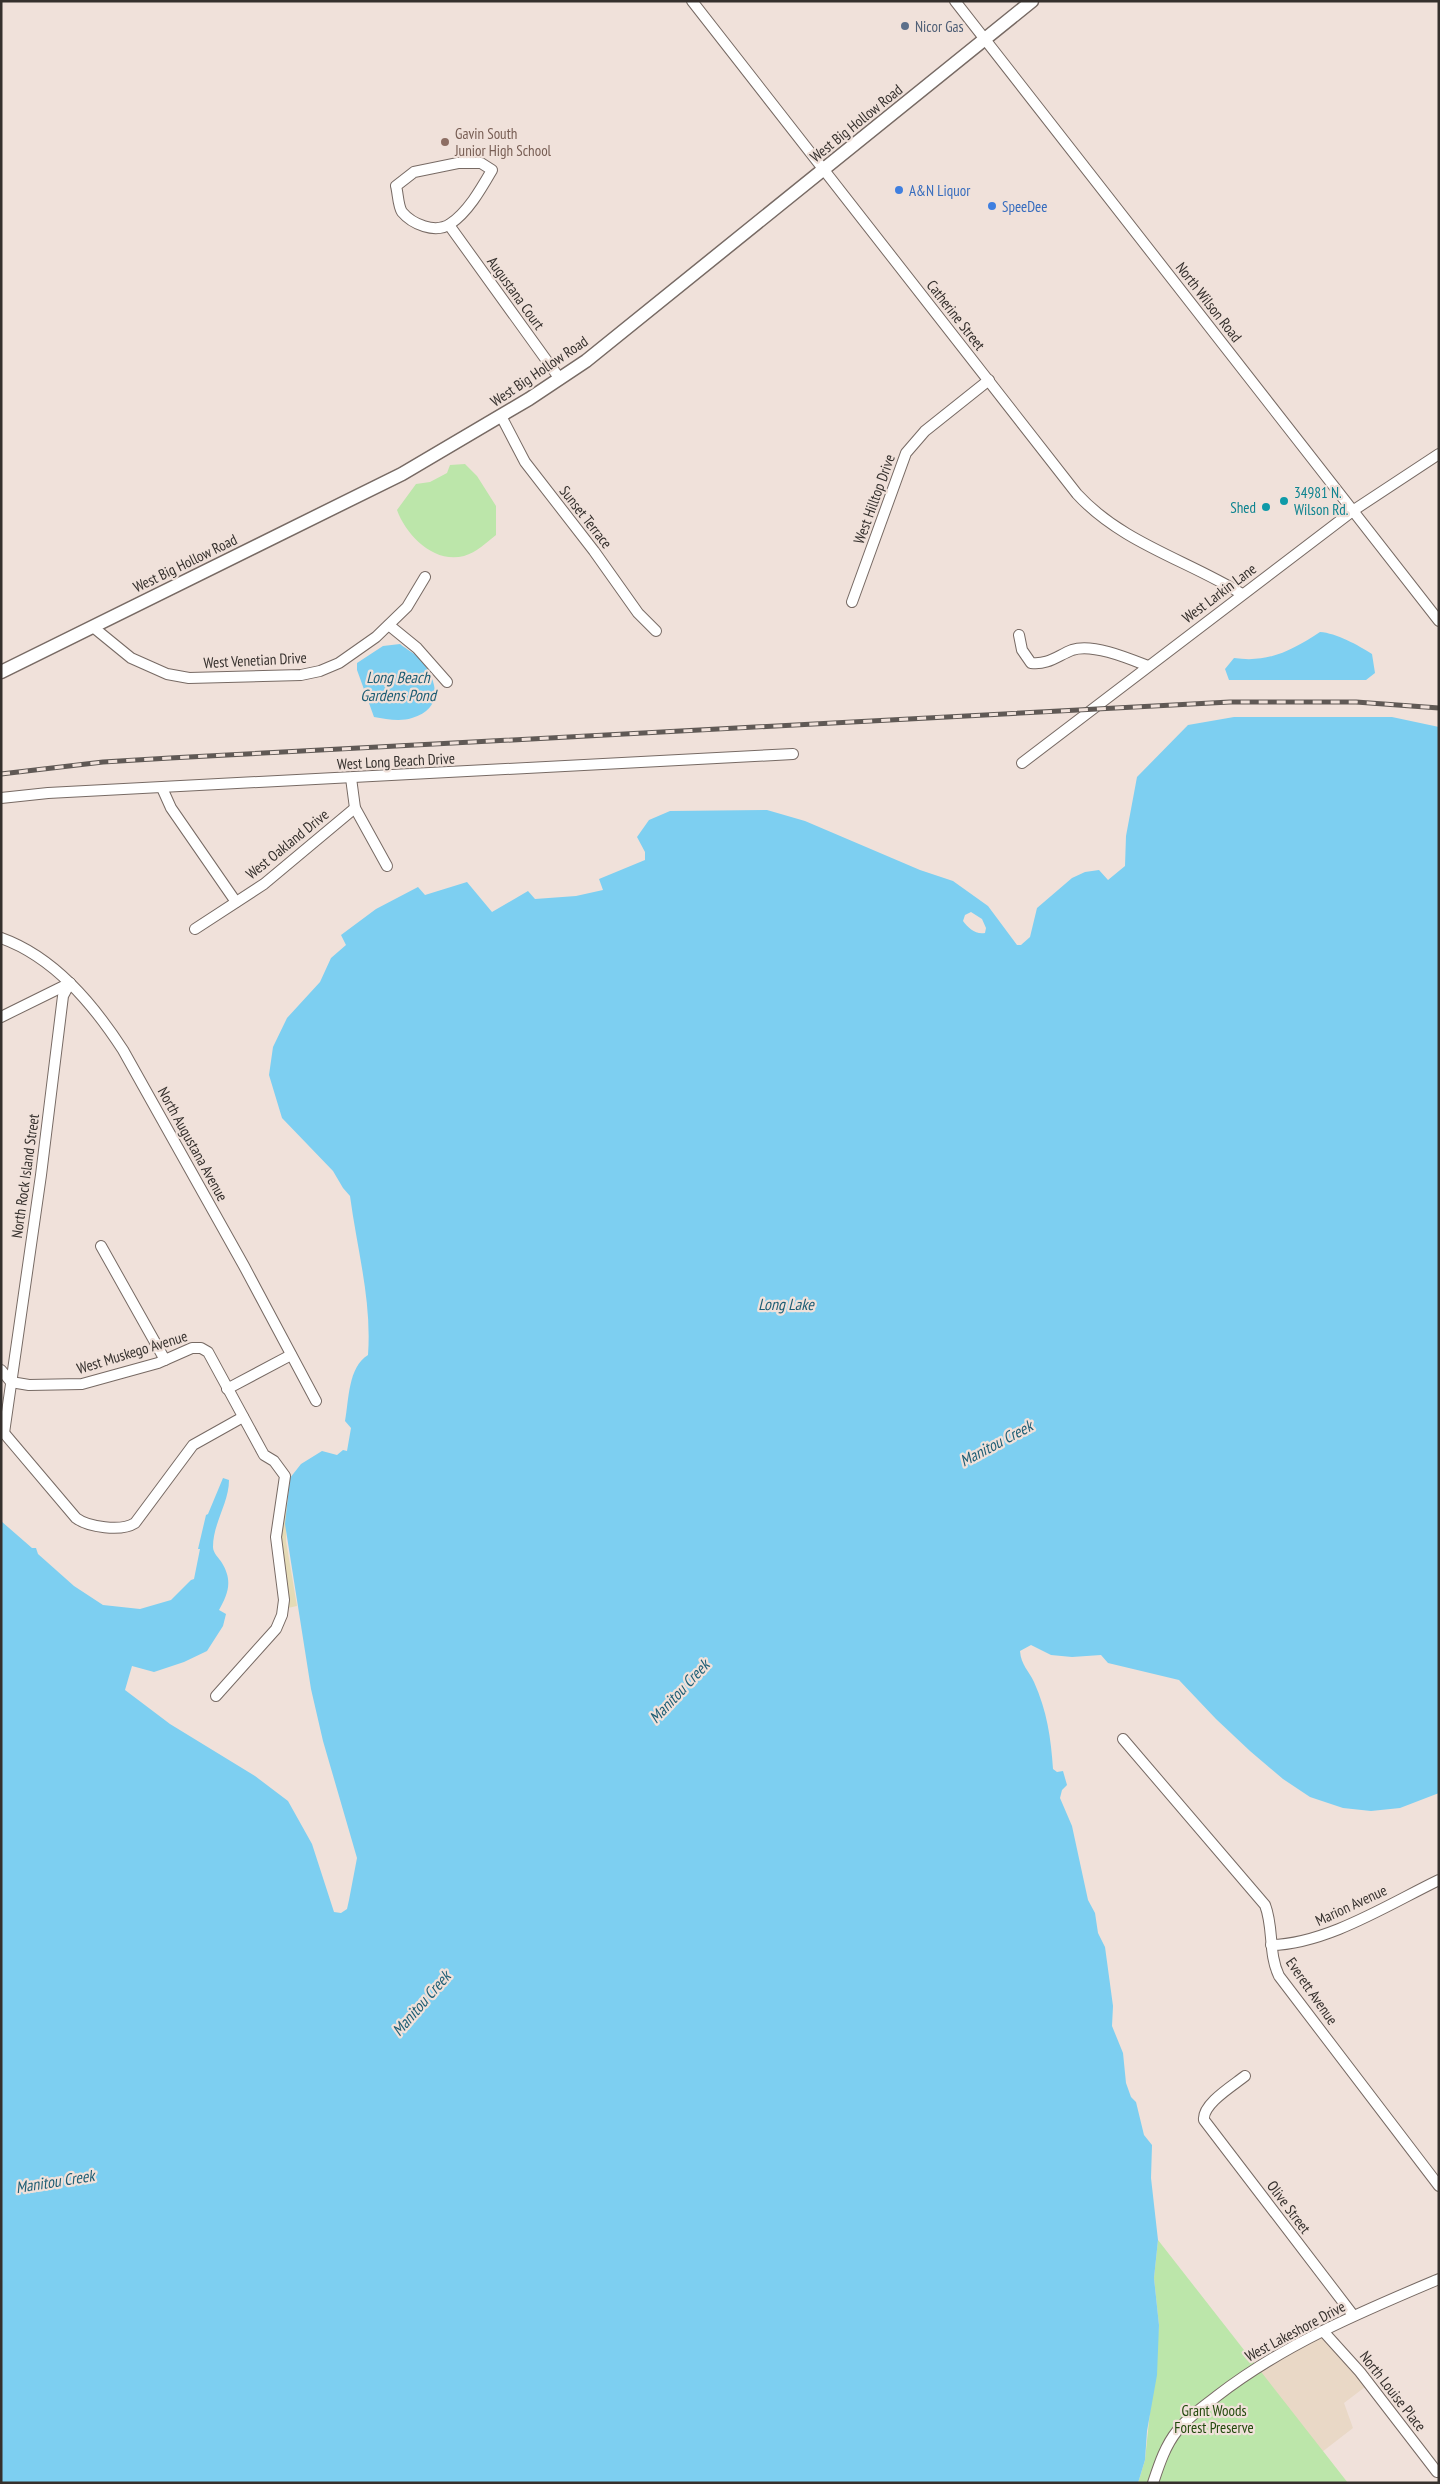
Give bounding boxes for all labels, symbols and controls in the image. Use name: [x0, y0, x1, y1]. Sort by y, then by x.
place label: Nicor Gas: [915, 17, 964, 36]
marker: Nicor Gas: [899, 20, 911, 32]
street label: West Big Hollow Road: [806, 80, 906, 166]
place label: Gavin South Junior High School: [454, 124, 552, 160]
marker: Gavin South Junior High School: [439, 136, 451, 148]
place label: A&N Liquor: [909, 181, 971, 200]
marker: A&N Liquor: [893, 184, 905, 196]
place label: SpeeDee: [1002, 197, 1047, 216]
marker: SpeeDee: [986, 200, 998, 212]
street label: Augustana Court: [483, 253, 549, 333]
street label: North Wilson Road: [1172, 258, 1246, 346]
street label: Catherine Street: [923, 276, 989, 354]
street label: West Big Hollow Road: [487, 331, 591, 411]
street label: West Hilltop Drive: [849, 452, 899, 546]
street label: Sunset Terrace: [556, 482, 616, 552]
place label: 34981 N. Wilson Rd.: [1294, 483, 1349, 519]
marker: 34981 N. Wilson Rd.: [1278, 495, 1290, 507]
place label: Shed: [1230, 498, 1256, 517]
marker: Shed: [1260, 501, 1272, 513]
street label: West Big Hollow Road: [130, 530, 240, 596]
street label: West Larkin Lane: [1178, 559, 1260, 627]
street label: West Venetian Drive: [203, 648, 307, 672]
water label: Long Beach Gardens Pond: [360, 667, 438, 705]
street label: West Long Beach Drive: [337, 748, 455, 774]
street label: West Oakland Drive: [242, 805, 332, 883]
street label: North Augustana Avenue: [154, 1084, 232, 1204]
street label: North Rock Island Street: [7, 1113, 43, 1239]
water label: Long Lake: [758, 1294, 815, 1314]
street label: West Muskego Avenue: [74, 1326, 190, 1378]
water label: Manitou Creek: [956, 1415, 1037, 1470]
water label: Manitou Creek: [645, 1654, 715, 1727]
street label: Marion Avenue: [1312, 1880, 1390, 1930]
street label: Everett Avenue: [1282, 1954, 1342, 2028]
water label: Manitou Creek: [387, 1965, 456, 2040]
water label: Manitou Creek: [14, 2165, 98, 2197]
street label: Olive Street: [1263, 2177, 1315, 2237]
street label: West Lakeshore Drive: [1242, 2297, 1348, 2365]
street label: North Louise Place: [1356, 2347, 1430, 2435]
park label: Grant Woods Forest Preserve: [1174, 2401, 1254, 2437]

